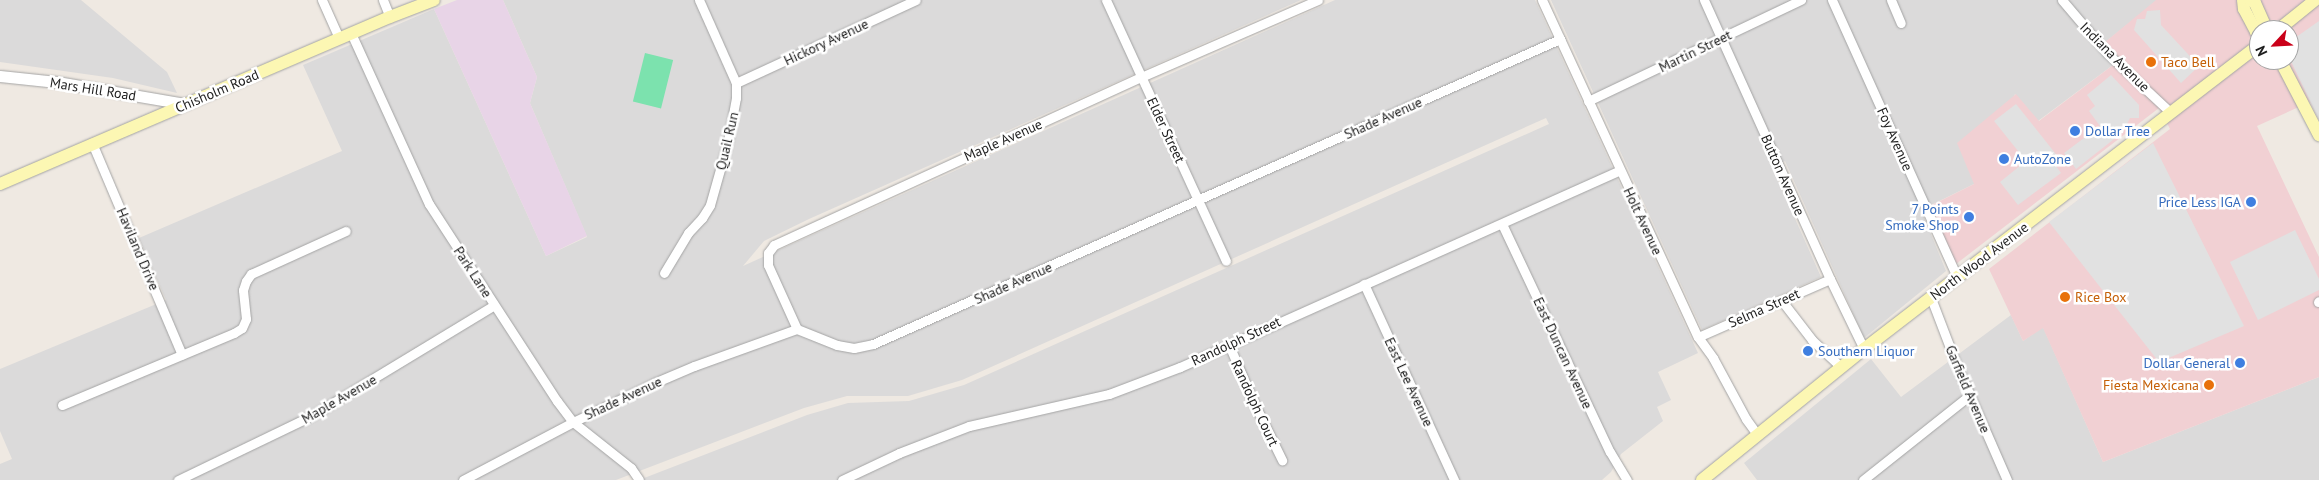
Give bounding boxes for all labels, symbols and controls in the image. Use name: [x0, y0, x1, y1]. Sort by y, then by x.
street label: Hickory Avenue: [781, 15, 871, 69]
street label: Indiana Avenue: [2077, 19, 2153, 95]
north arrow: [2249, 20, 2299, 70]
street label: Martin Street: [1656, 26, 1734, 76]
text: N: [2251, 43, 2271, 59]
place label: Taco Bell: [2161, 54, 2215, 70]
marker: Taco Bell: [2145, 56, 2157, 68]
street label: Chisholm Road: [173, 66, 261, 116]
street label: Mars Hill Road: [49, 74, 137, 104]
street label: Shade Avenue: [1341, 93, 1425, 143]
street label: Elder Street: [1143, 95, 1189, 165]
street label: Foy Avenue: [1873, 104, 1917, 174]
street label: Quail Run: [712, 110, 742, 172]
street label: Maple Avenue: [961, 115, 1045, 165]
place label: Dollar Tree: [2085, 123, 2150, 139]
marker: Dollar Tree: [2069, 125, 2081, 137]
street label: Button Avenue: [1757, 132, 1809, 218]
place label: AutoZone: [2014, 151, 2071, 167]
marker: AutoZone: [1998, 153, 2010, 165]
street label: Holt Avenue: [1620, 184, 1666, 258]
place label: Price Less IGA: [2158, 194, 2241, 210]
marker: Price Less IGA: [2245, 196, 2257, 208]
place label: 7 Points Smoke Shop: [1885, 201, 1959, 233]
street label: Haviland Drive: [113, 205, 163, 293]
marker: 7 Points Smoke Shop: [1963, 211, 1975, 223]
street label: North Wood Avenue: [1926, 218, 2032, 304]
street label: Park Lane: [450, 243, 496, 301]
street label: Shade Avenue: [971, 258, 1055, 308]
street label: Selma Street: [1726, 285, 1802, 331]
place label: Rice Box: [2075, 289, 2126, 305]
marker: Rice Box: [2059, 291, 2071, 303]
street label: East Duncan Avenue: [1530, 294, 1596, 412]
street label: Randolph Street: [1189, 313, 1283, 369]
street label: East Lee Avenue: [1381, 335, 1437, 429]
street label: Garfield Avenue: [1942, 342, 1994, 436]
place label: Southern Liquor: [1818, 343, 1914, 359]
marker: Southern Liquor: [1802, 345, 1814, 357]
place label: Dollar General: [2143, 355, 2230, 371]
street label: Randolph Court: [1228, 357, 1282, 449]
marker: Dollar General: [2234, 357, 2246, 369]
street label: Maple Avenue: [298, 371, 380, 427]
street label: Shade Avenue: [581, 373, 665, 423]
place label: Fiesta Mexicana: [2103, 377, 2199, 393]
marker: Fiesta Mexicana: [2203, 379, 2215, 391]

